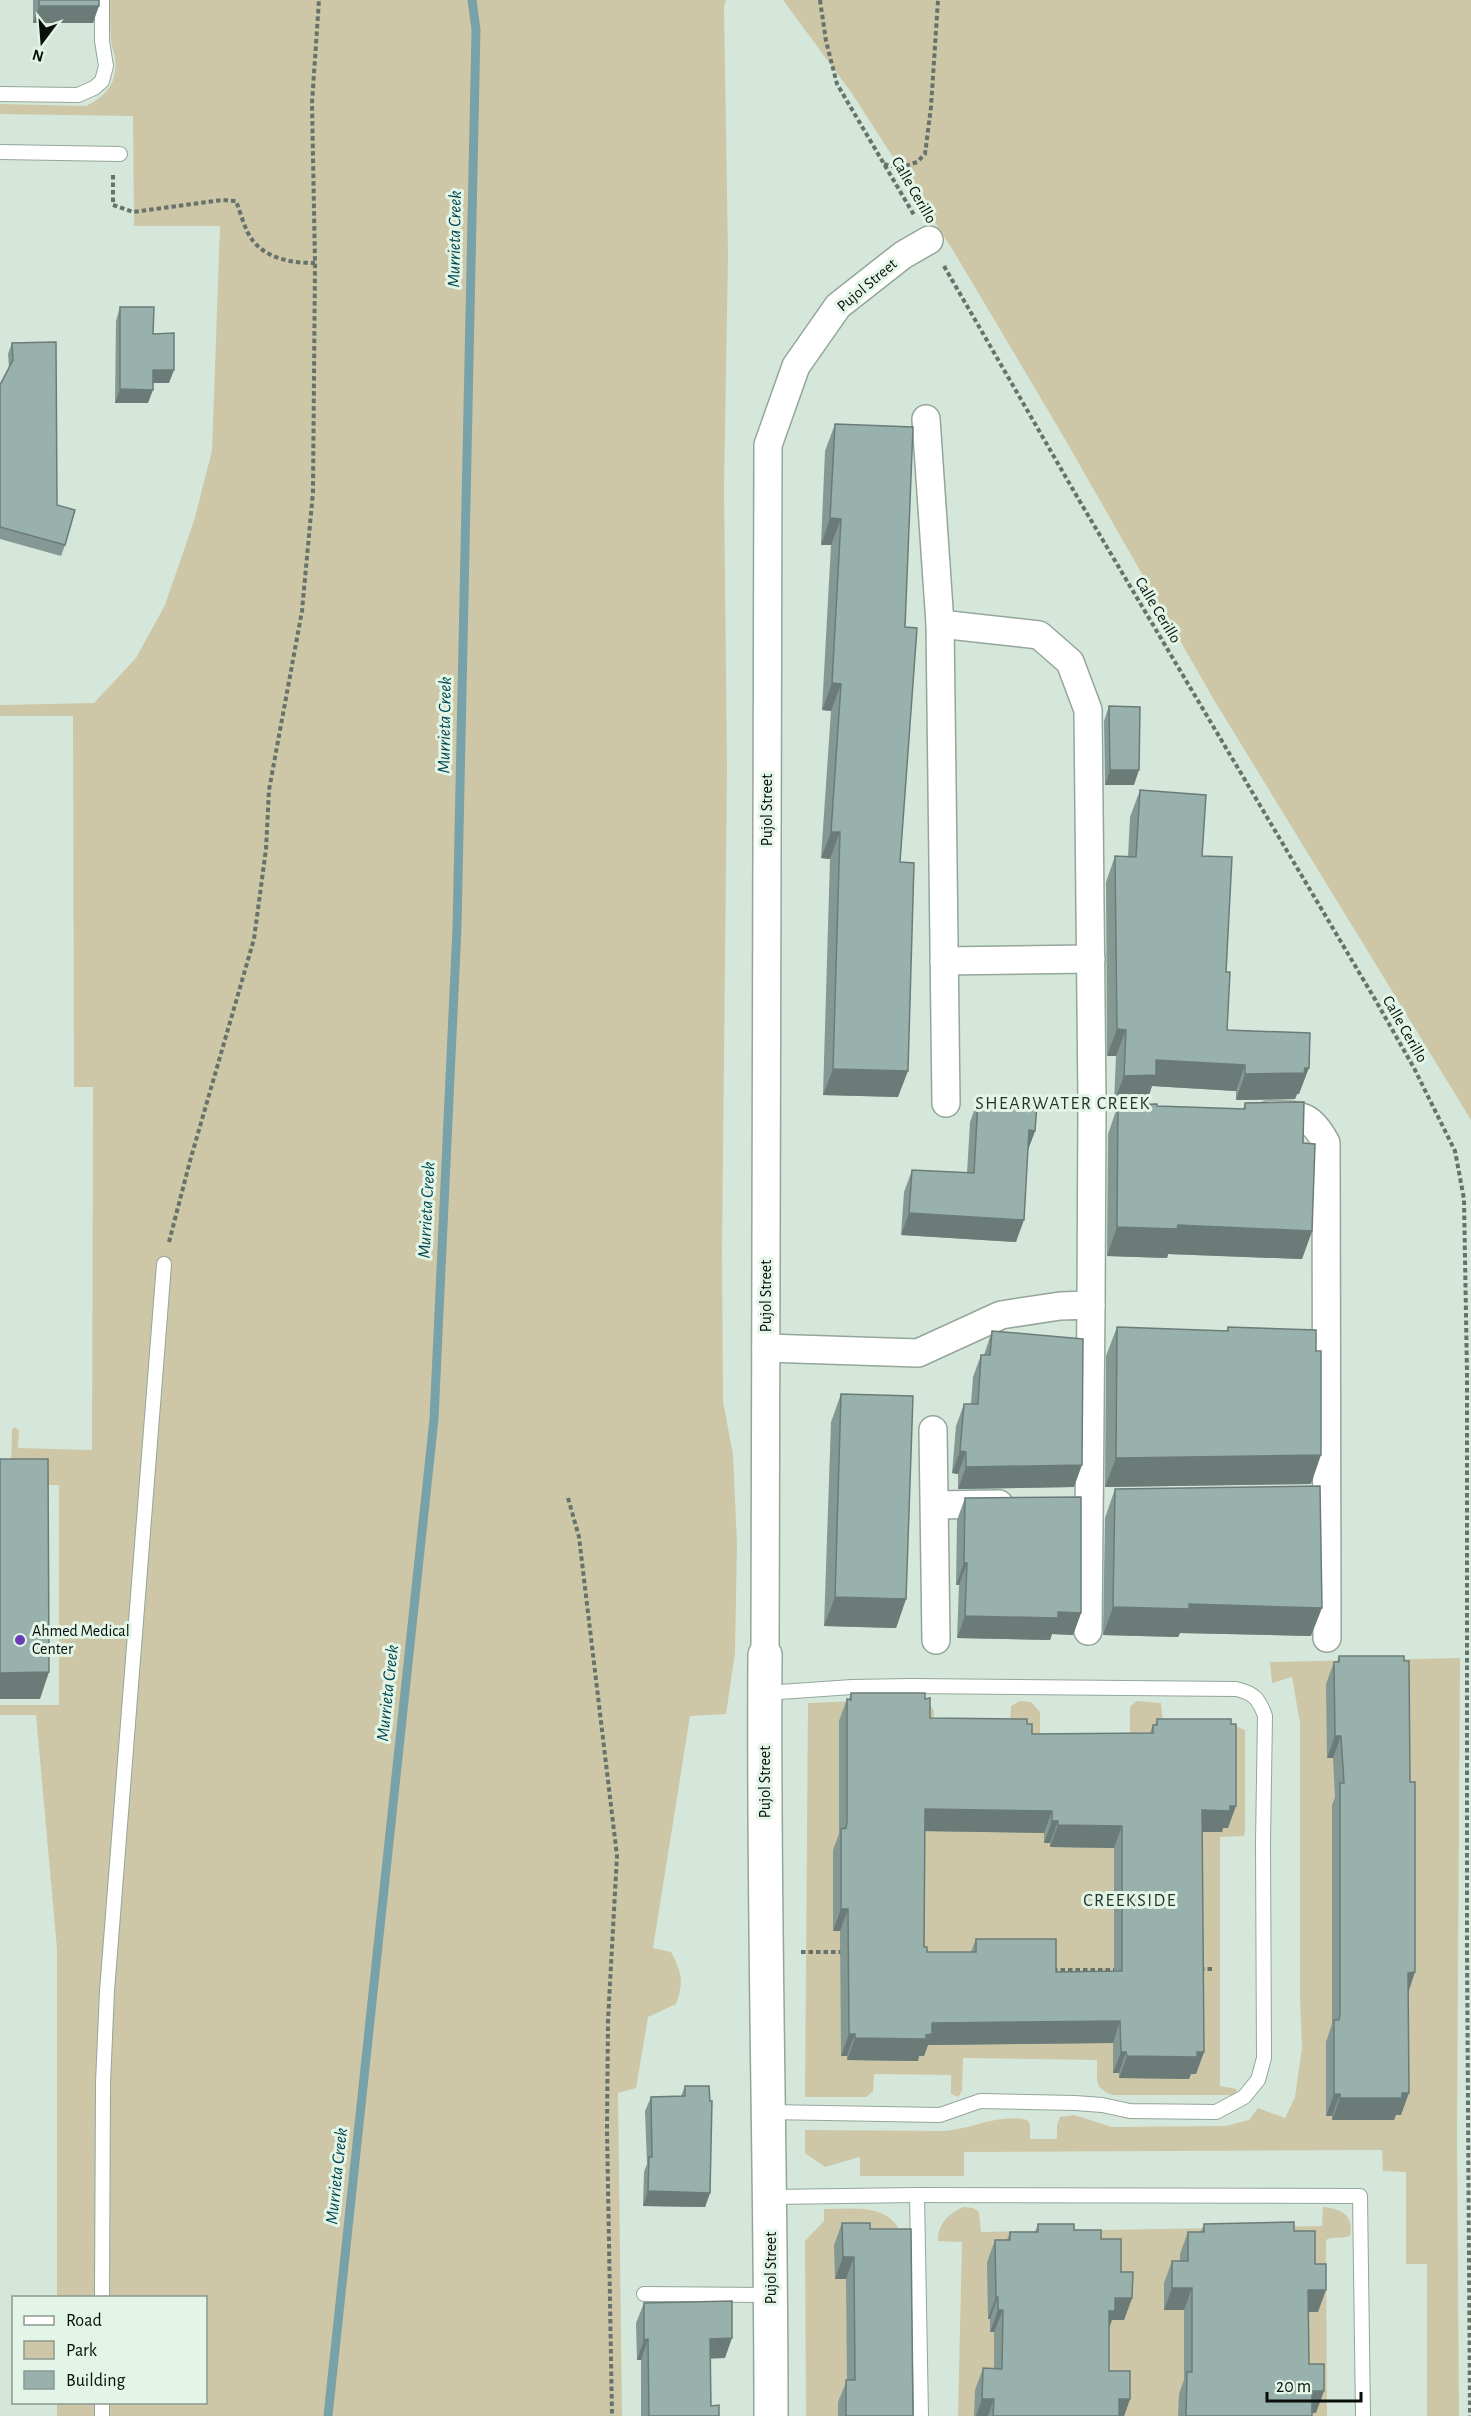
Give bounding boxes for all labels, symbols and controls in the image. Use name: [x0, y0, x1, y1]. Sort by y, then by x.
north arrow: [12, 12, 72, 72]
text: N: [31, 46, 46, 65]
street label: Calle Cerillo: [889, 154, 939, 226]
water label: Murrieta Creek: [445, 190, 465, 288]
street label: Pujol Street: [834, 256, 901, 315]
street label: Calle Cerillo: [1132, 574, 1184, 646]
water label: Murrieta Creek: [435, 676, 455, 774]
street label: Pujol Street: [759, 774, 776, 846]
street label: Calle Cerillo: [1380, 993, 1430, 1065]
district label: SHEARWATER CREEK: [975, 1095, 1151, 1113]
water label: Murrieta Creek: [415, 1161, 439, 1259]
street label: Pujol Street: [758, 1260, 775, 1332]
place label: Ahmed Medical Center: [32, 1623, 130, 1657]
marker: Ahmed Medical Center: [13, 1633, 27, 1647]
water label: Murrieta Creek: [374, 1644, 402, 1742]
street label: Pujol Street: [757, 1746, 774, 1818]
district label: CREEKSIDE: [1083, 1892, 1177, 1910]
water label: Murrieta Creek: [323, 2127, 351, 2225]
street label: Pujol Street: [763, 2232, 780, 2304]
legend: [12, 2296, 207, 2404]
text: Road: [66, 2312, 102, 2330]
text: Park: [66, 2342, 98, 2360]
scale bar: [1267, 2365, 1362, 2403]
text: Building: [66, 2372, 126, 2390]
text: 20 m: [1276, 2378, 1311, 2396]

